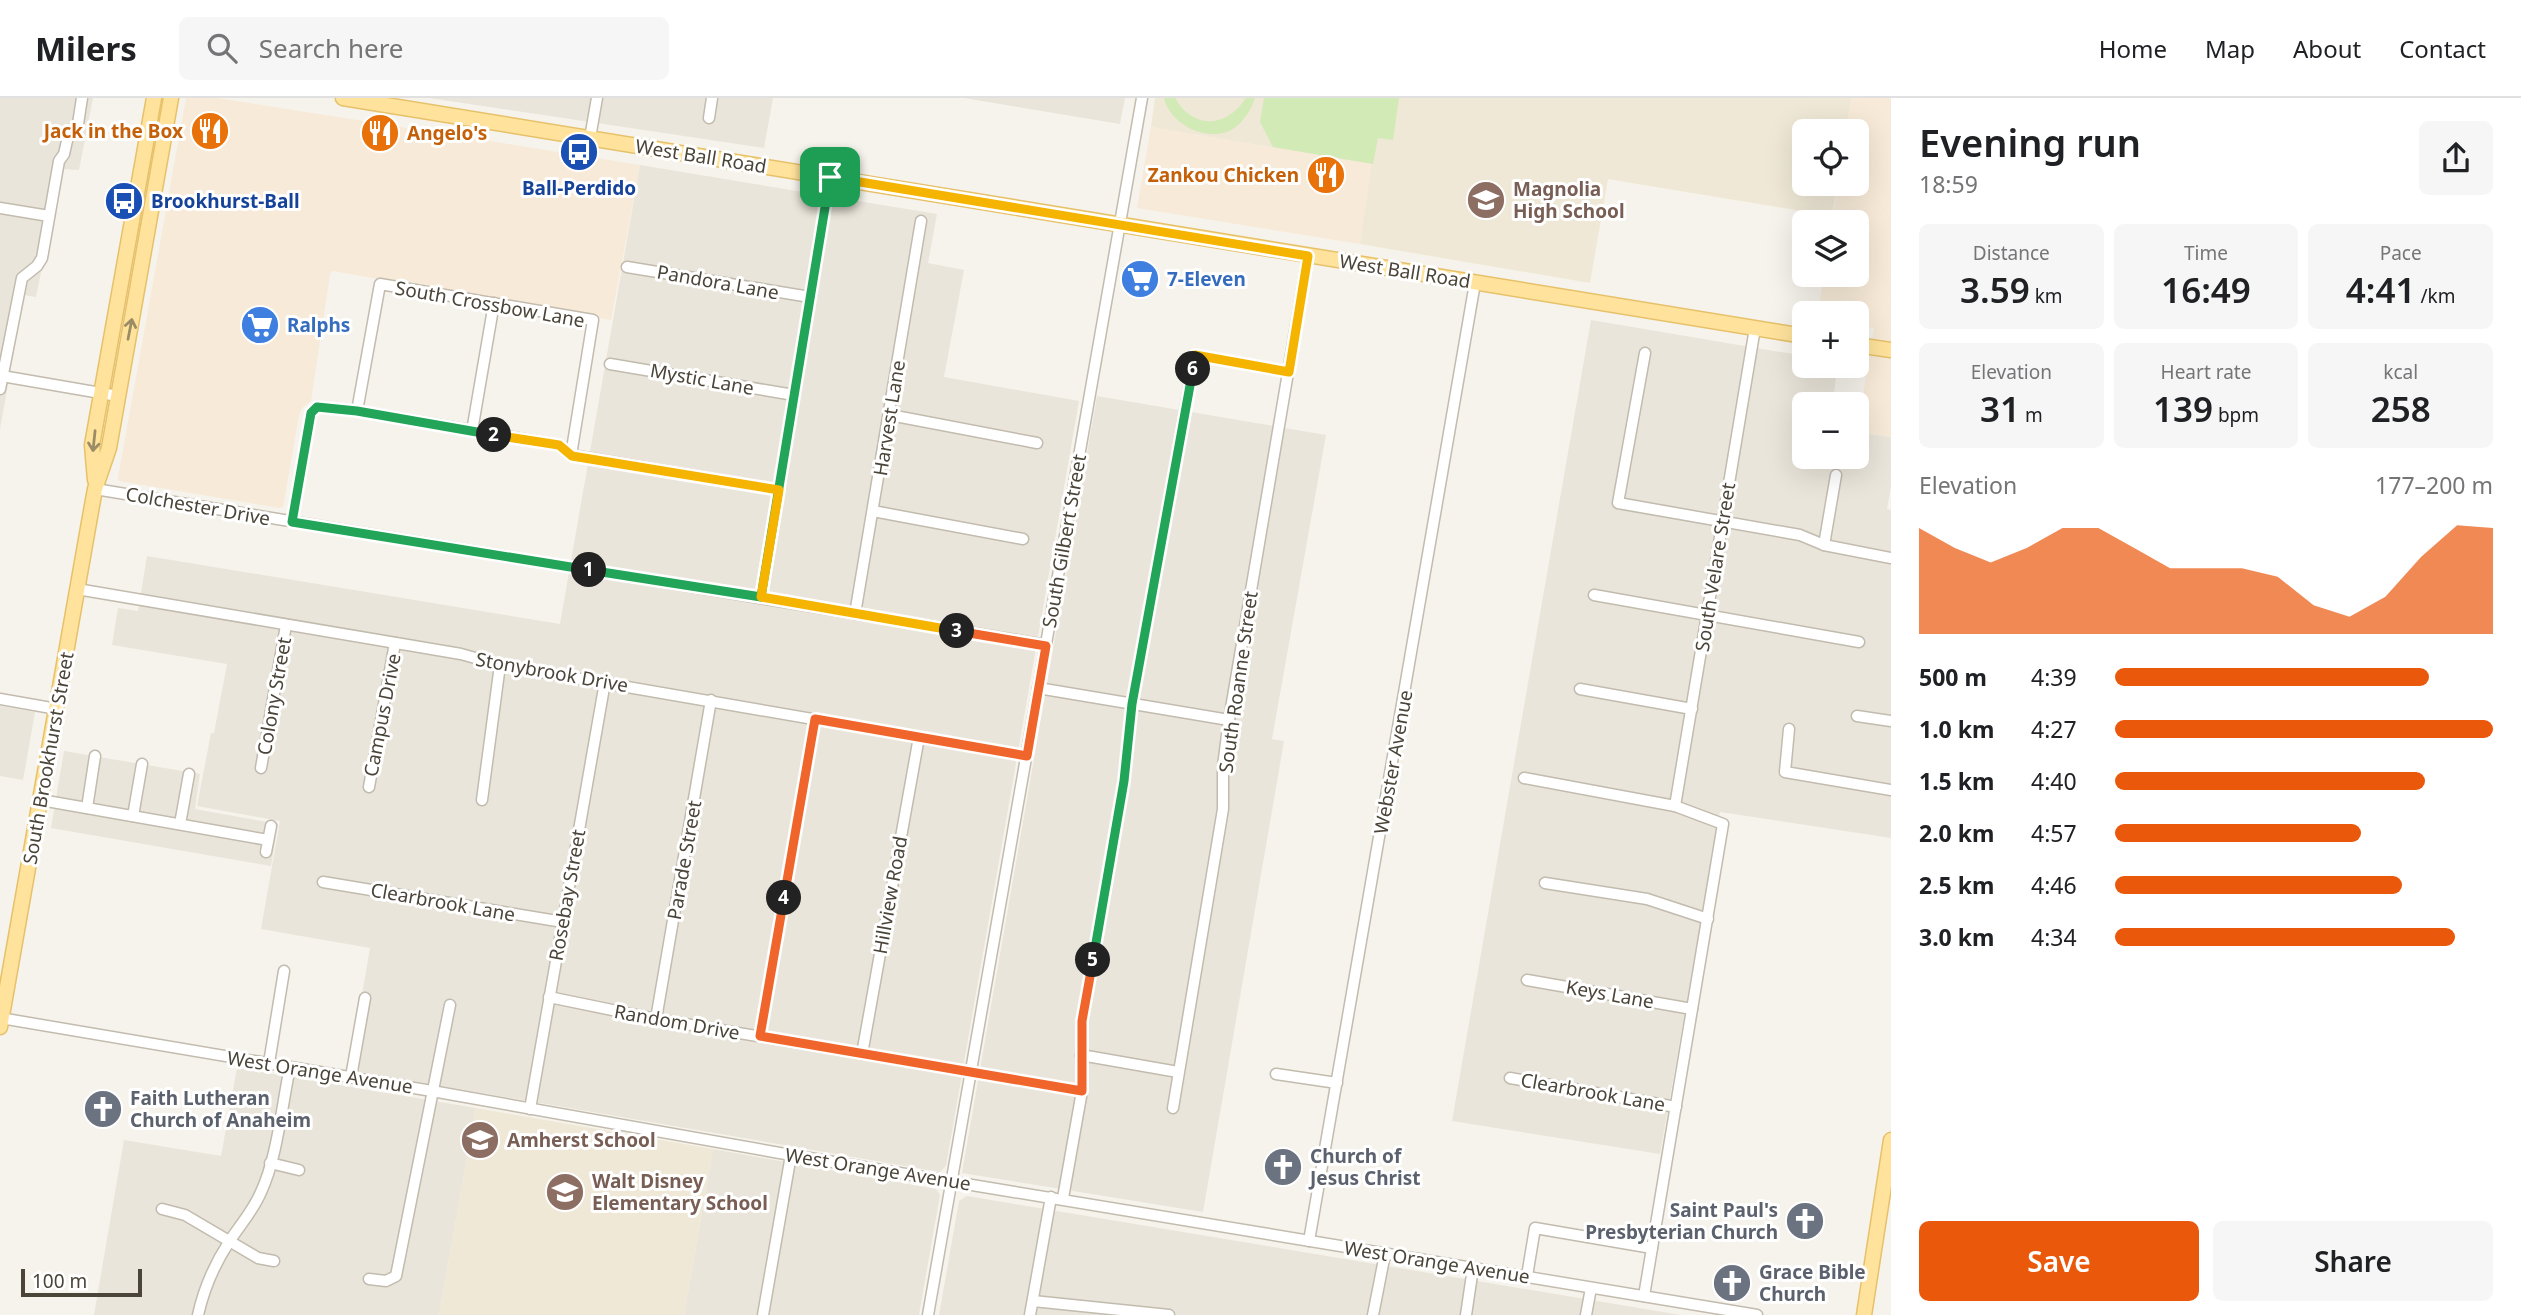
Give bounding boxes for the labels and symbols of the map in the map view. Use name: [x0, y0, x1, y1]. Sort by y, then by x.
restaurant icon: Jack in the Box: [189, 110, 231, 152]
restaurant icon: Angelo's: [359, 112, 401, 154]
place label: Jack in the Box: [42, 118, 183, 144]
place label: Angelo's: [407, 120, 487, 146]
bus stop icon: Ball-Perdido: [558, 131, 600, 173]
street label: West Ball Road: [634, 133, 768, 179]
pin: [800, 147, 860, 207]
restaurant icon: Zankou Chicken: [1305, 154, 1347, 196]
place label: Zankou Chicken: [1148, 162, 1299, 188]
place label: Ball-Perdido: [522, 175, 636, 201]
place label: Magnolia High School: [1513, 176, 1625, 224]
school or university icon: Magnolia High School: [1465, 179, 1507, 221]
bus stop icon: Brookhurst-Ball: [103, 180, 145, 222]
place label: Brookhurst-Ball: [151, 188, 300, 214]
street label: West Ball Road: [1338, 248, 1472, 294]
street label: Pandora Lane: [655, 258, 781, 306]
supermarket icon: 7-Eleven: [1119, 258, 1161, 300]
place label: 7-Eleven: [1167, 266, 1246, 292]
street label: South Crossbow Lane: [393, 275, 587, 333]
supermarket icon: Ralphs: [239, 304, 281, 346]
place label: Ralphs: [287, 312, 350, 338]
one-way arrow: [124, 318, 138, 341]
pin: 6: [1176, 352, 1210, 386]
street label: Mystic Lane: [648, 357, 756, 401]
street label: Harvest Lane: [867, 358, 911, 478]
pin: 2: [476, 418, 512, 452]
one-way arrow: [87, 429, 100, 452]
street label: South Gilbert Street: [1036, 452, 1092, 630]
street label: Colchester Drive: [124, 480, 272, 532]
street label: South Velare Street: [1689, 481, 1741, 653]
pin: 1: [572, 552, 606, 588]
street label: South Roanne Street: [1212, 589, 1264, 775]
pin: 3: [940, 614, 974, 648]
street label: Colony Street: [251, 635, 297, 757]
street label: Stonybrook Drive: [474, 646, 630, 698]
street label: South Brookhurst Street: [16, 650, 80, 866]
street label: Campus Drive: [357, 651, 407, 779]
street label: Webster Avenue: [1368, 688, 1418, 836]
street label: Parade Street: [661, 798, 707, 922]
street label: Rosebay Street: [543, 827, 591, 963]
street label: Hillview Road: [867, 834, 913, 956]
street label: Clearbrook Lane: [369, 876, 517, 928]
pin: 4: [766, 880, 802, 916]
pin: 5: [1076, 942, 1110, 978]
street label: Keys Lane: [1564, 973, 1656, 1015]
street label: Random Drive: [612, 998, 742, 1046]
street label: West Orange Avenue: [225, 1044, 415, 1100]
street label: Clearbrook Lane: [1519, 1066, 1667, 1118]
place label: Faith Lutheran Church of Anaheim: [130, 1085, 311, 1133]
church icon: Faith Lutheran Church of Anaheim: [82, 1088, 124, 1130]
school or university icon: Amherst School: [459, 1119, 501, 1161]
place label: Amherst School: [507, 1127, 656, 1153]
street label: West Orange Avenue: [783, 1141, 973, 1197]
place label: Church of Jesus Christ: [1308, 1143, 1421, 1191]
church icon: Church of Jesus Christ: [1262, 1146, 1304, 1188]
place label: Walt Disney Elementary School: [592, 1168, 768, 1216]
school or university icon: Walt Disney Elementary School: [544, 1171, 586, 1213]
place label: Saint Paul's Presbyterian Church: [1585, 1197, 1778, 1245]
church icon: Saint Paul's Presbyterian Church: [1784, 1200, 1826, 1242]
street label: West Orange Avenue: [1342, 1234, 1532, 1290]
place label: Grace Bible Church: [1759, 1259, 1866, 1307]
church icon: Grace Bible Church: [1711, 1262, 1753, 1304]
scale bar: [21, 1266, 142, 1298]

